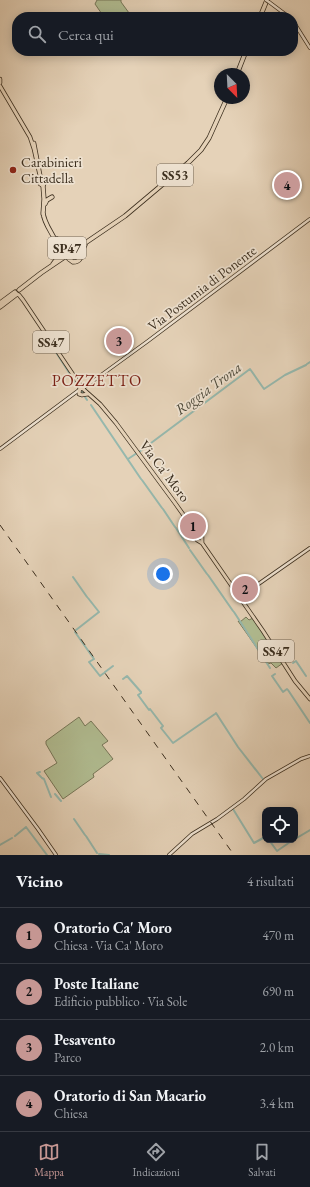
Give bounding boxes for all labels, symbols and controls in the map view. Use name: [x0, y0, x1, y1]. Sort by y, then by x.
search box: [12, 12, 298, 56]
icon: search: [26, 23, 48, 45]
text: Cerca qui: [58, 25, 114, 44]
north arrow: [214, 68, 250, 104]
place label: Carabinieri Cittadella: [21, 153, 82, 187]
road number: SS53: [157, 164, 193, 186]
marker: Carabinieri Cittadella: [8, 165, 18, 175]
pin: 4: [274, 170, 300, 200]
road number: SP47: [48, 237, 86, 259]
street label: Via Postumia di Ponente: [144, 241, 260, 335]
pin: 3: [106, 326, 132, 356]
road number: SS47: [33, 331, 69, 353]
water label: Roggia Trona: [171, 357, 245, 419]
district label: POZZETTO: [52, 370, 142, 391]
street label: Via Ca' Moro: [136, 436, 194, 506]
pin: 1: [180, 511, 206, 541]
your location: [153, 564, 173, 584]
pin: 2: [232, 574, 258, 604]
road number: SS47: [258, 640, 294, 662]
map controls: [262, 807, 298, 843]
button: locate: [262, 807, 298, 843]
text: Vicino: [16, 870, 63, 892]
text: 4 risultati: [247, 873, 294, 890]
text: Oratorio Ca' Moro: [54, 918, 172, 937]
text: 1: [26, 927, 32, 944]
text: 470 m: [263, 927, 294, 944]
text: Chiesa · Via Ca' Moro: [54, 937, 163, 954]
text: Poste Italiane: [54, 974, 139, 993]
text: 2: [26, 983, 32, 1000]
text: 690 m: [263, 983, 294, 1000]
text: Edificio pubblico · Via Sole: [54, 993, 187, 1010]
text: Pesavento: [54, 1030, 115, 1049]
text: 3: [26, 1039, 32, 1056]
text: 2.0 km: [260, 1039, 294, 1056]
text: Parco: [54, 1049, 82, 1066]
text: Oratorio di San Macario: [54, 1086, 206, 1105]
text: 4: [26, 1095, 32, 1112]
text: 3.4 km: [260, 1095, 294, 1112]
text: Chiesa: [54, 1105, 88, 1122]
tab: Mappa: [34, 1141, 64, 1179]
tab: Indicazioni: [133, 1141, 180, 1179]
tab: Salvati: [248, 1141, 276, 1179]

